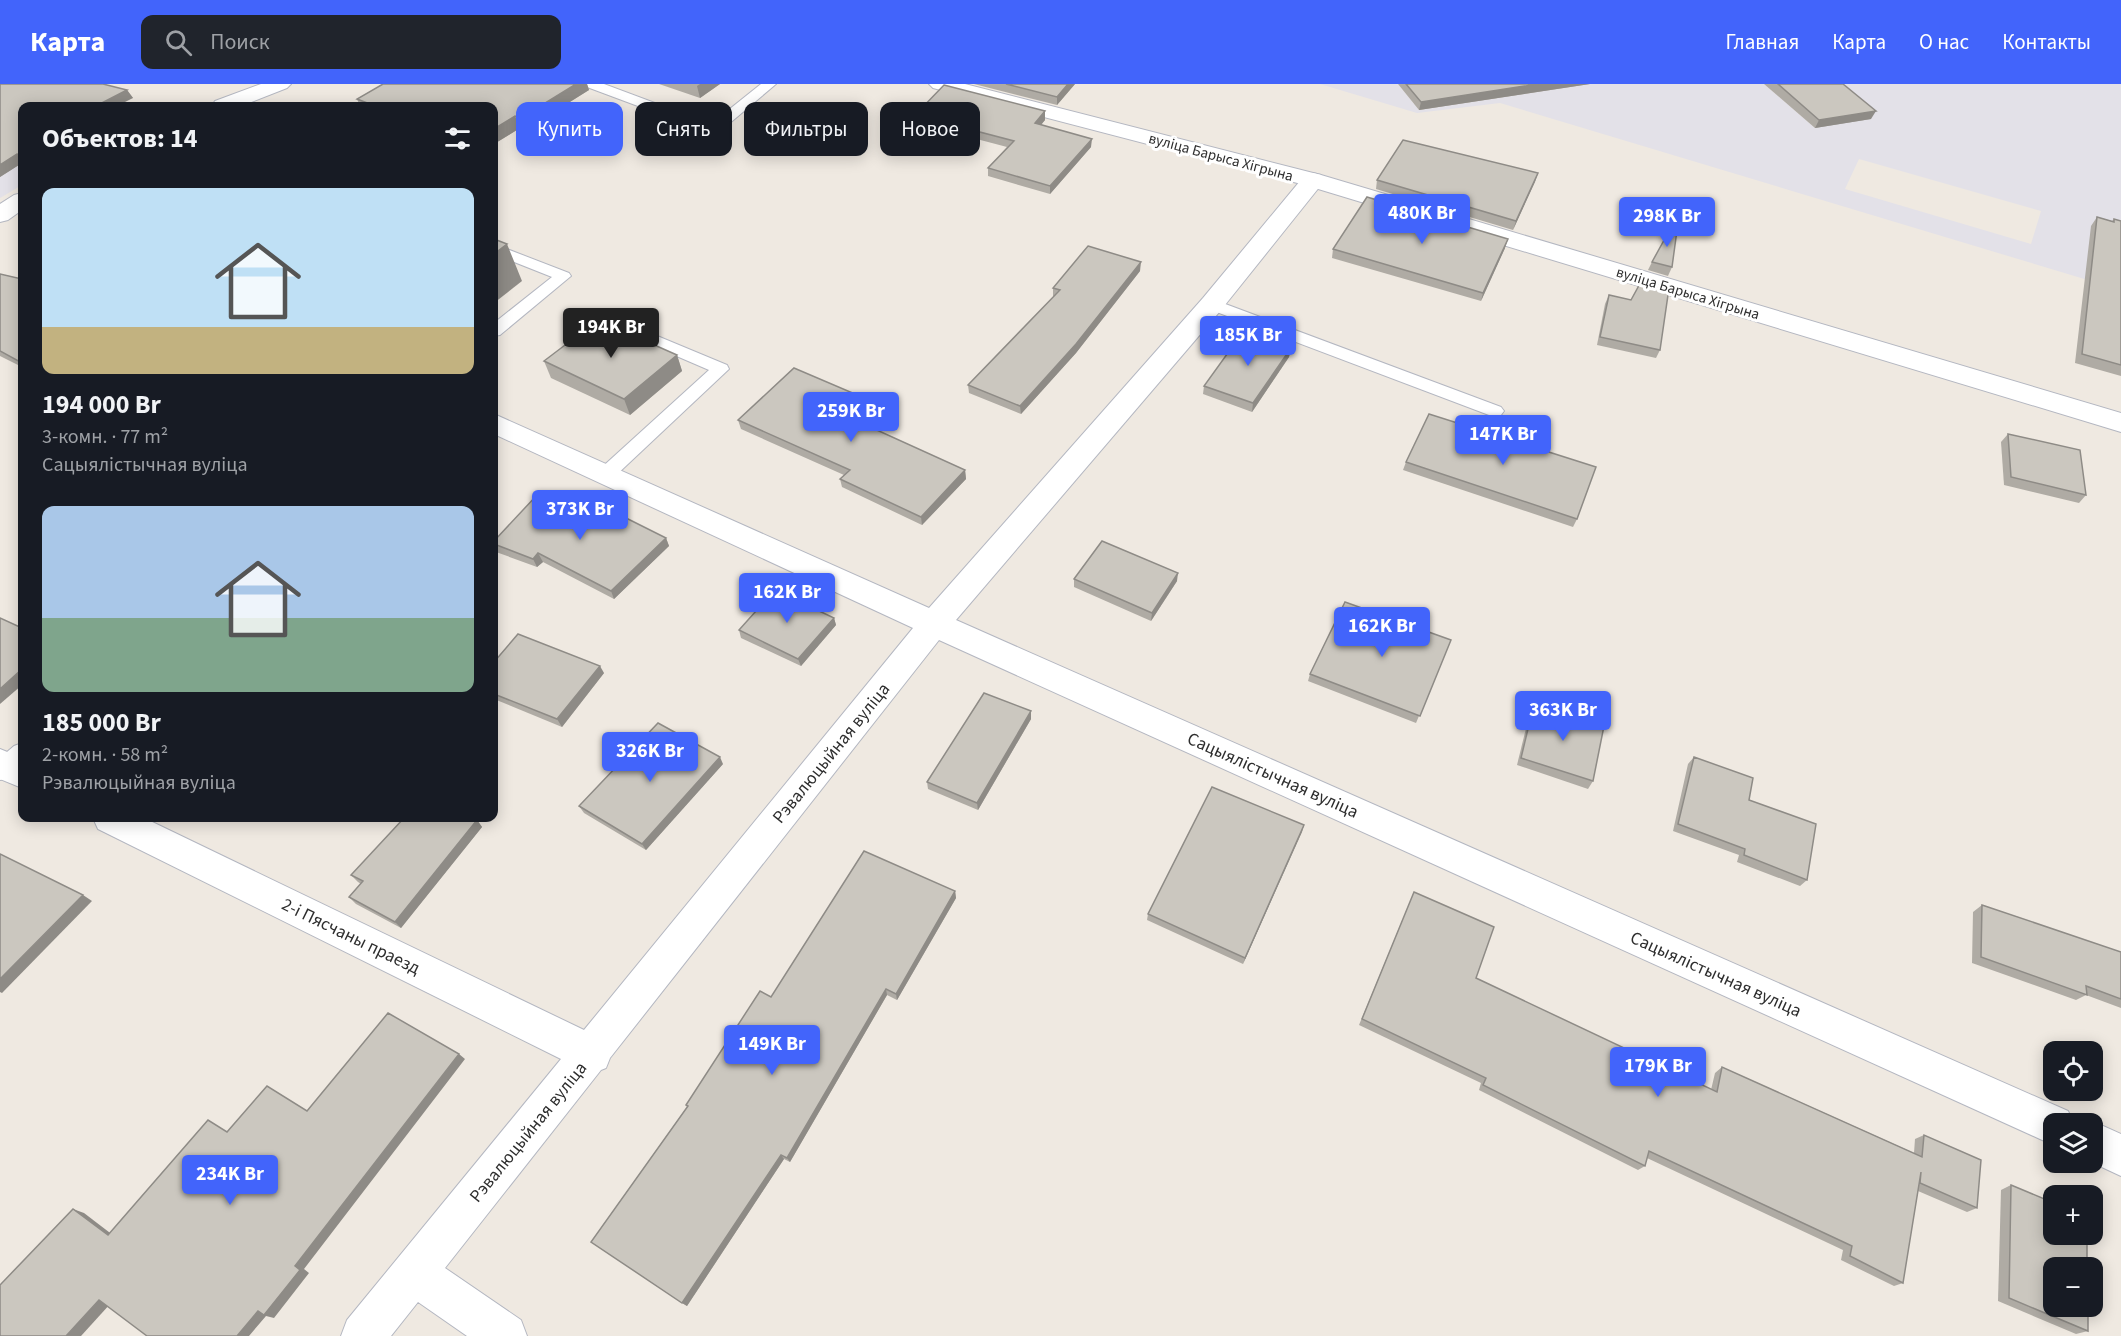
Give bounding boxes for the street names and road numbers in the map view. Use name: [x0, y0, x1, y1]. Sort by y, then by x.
street label: вуліца Барыса Хігрына: [1146, 128, 1296, 187]
street label: вуліца Барыса Хігрына: [1614, 262, 1762, 325]
street label: Рэвалюцыйная вуліца: [767, 678, 896, 829]
street label: Сацыялістычная вуліца: [1183, 726, 1362, 825]
street label: 2-і Пясчаны праезд: [277, 892, 425, 981]
street label: Сацыялістычная вуліца: [1626, 925, 1805, 1024]
street label: Рэвалюцыйная вуліца: [464, 1057, 593, 1208]

